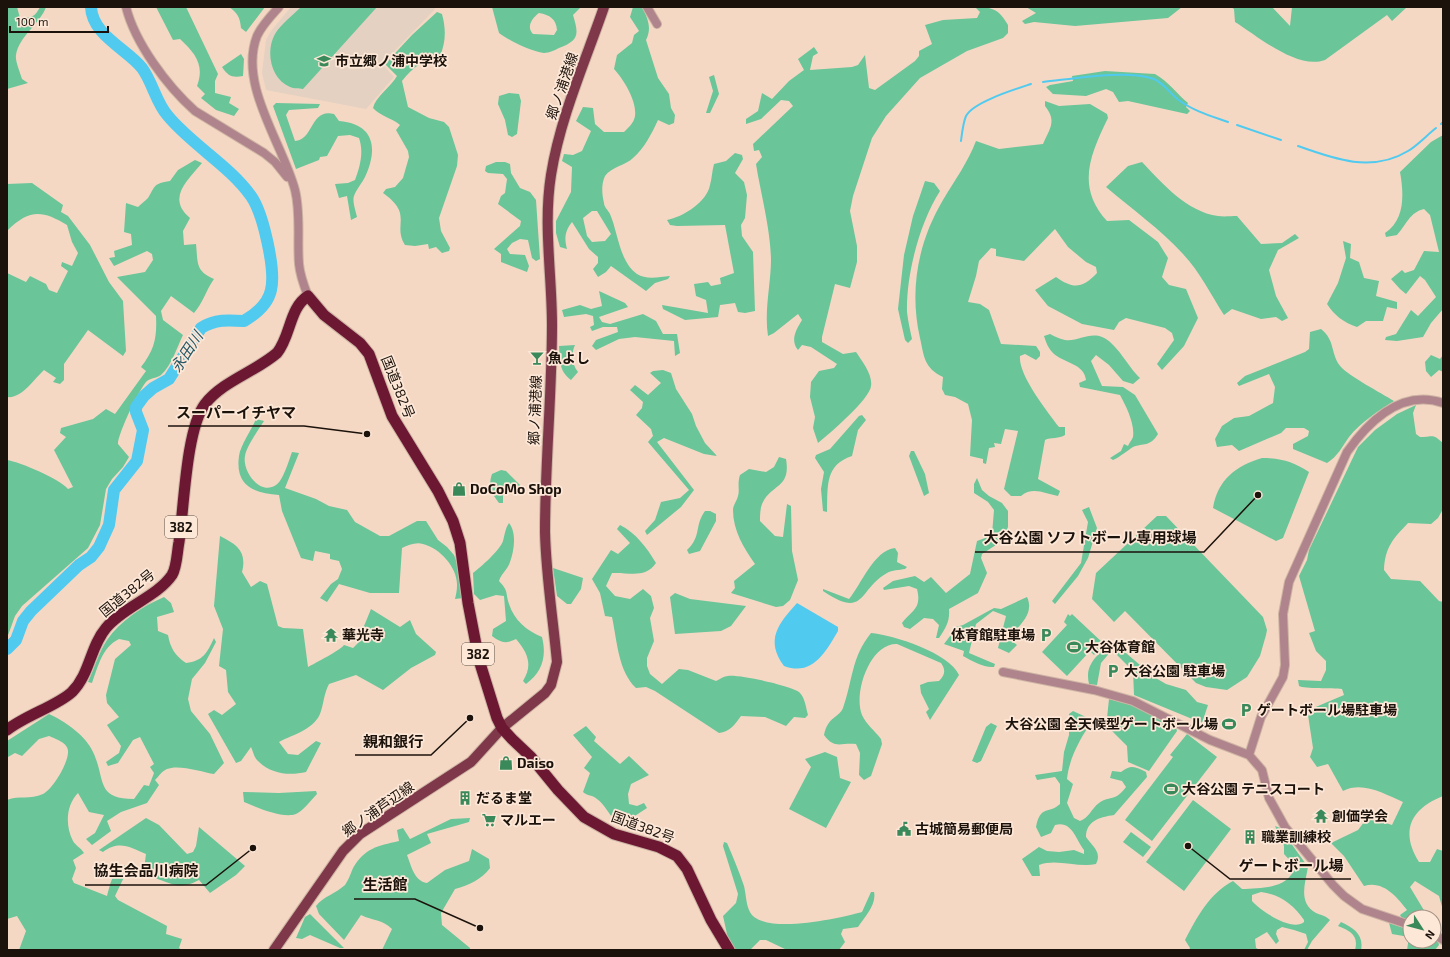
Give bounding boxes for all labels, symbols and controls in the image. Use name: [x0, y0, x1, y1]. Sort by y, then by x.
scale bar: [10, 8, 108, 34]
text: 100 m: [16, 14, 48, 28]
street label: 郷ノ浦港線: [542, 50, 581, 122]
place label: 市立郷ノ浦中学校: [335, 52, 447, 69]
school or university icon: 市立郷ノ浦中学校: [316, 53, 332, 69]
water label: 永田川: [166, 326, 207, 375]
place label: 魚よし: [548, 349, 590, 366]
bar icon: 魚よし: [529, 350, 545, 366]
street label: 国道382号: [378, 353, 419, 421]
street label: 郷ノ浦港線: [525, 375, 544, 445]
callout: スーパーイチヤマ: [168, 399, 304, 426]
text: スーパーイチヤマ: [176, 403, 296, 421]
place label: DoCoMo Shop: [470, 480, 562, 497]
shop icon: DoCoMo Shop: [451, 481, 467, 497]
road number: 382: [165, 516, 197, 538]
callout: 大谷公園 ソフトボール専用球場: [975, 525, 1204, 552]
text: 大谷公園 ソフトボール専用球場: [983, 528, 1197, 546]
street label: 国道382号: [96, 565, 158, 620]
place label: 華光寺: [342, 626, 384, 643]
place label: 体育館駐車場: [951, 626, 1035, 643]
temple icon: 華光寺: [323, 627, 339, 643]
parking icon: 体育館駐車場: [1038, 627, 1054, 643]
place label: 大谷体育館: [1085, 638, 1155, 655]
sports icon: 大谷体育館: [1066, 639, 1082, 655]
road number: 382: [462, 643, 494, 665]
place label: 大谷公園 駐車場: [1124, 662, 1225, 679]
parking icon: 大谷公園 駐車場: [1105, 663, 1121, 679]
place label: ゲートボール場駐車場: [1257, 701, 1397, 718]
parking icon: ゲートボール場駐車場: [1238, 702, 1254, 718]
place label: 大谷公園 全天候型ゲートボール場: [1005, 715, 1218, 732]
sports icon: 大谷公園 全天候型ゲートボール場: [1221, 716, 1237, 732]
callout: 親和銀行: [355, 728, 431, 755]
text: 親和銀行: [363, 732, 423, 750]
place label: Daiso: [517, 754, 554, 771]
shop icon: Daiso: [498, 755, 514, 771]
street label: 郷ノ浦芦辺線: [338, 778, 417, 840]
place label: 大谷公園 テニスコート: [1182, 780, 1325, 797]
sports icon: 大谷公園 テニスコート: [1163, 781, 1179, 797]
place label: だるま堂: [476, 789, 532, 806]
building icon: だるま堂: [457, 790, 473, 806]
street label: 国道382号: [609, 807, 677, 846]
place label: 創価学会: [1332, 807, 1388, 824]
temple icon: 創価学会: [1313, 808, 1329, 824]
place label: マルエー: [500, 811, 556, 828]
supermarket icon: マルエー: [481, 812, 497, 828]
place label: 古城簡易郵便局: [915, 820, 1013, 837]
public building icon: 古城簡易郵便局: [896, 821, 912, 837]
place label: 職業訓練校: [1261, 828, 1331, 845]
building icon: 職業訓練校: [1242, 829, 1258, 845]
callout: ゲートボール場: [1230, 852, 1351, 879]
text: ゲートボール場: [1238, 856, 1344, 874]
callout: 協生会品川病院: [85, 858, 206, 885]
text: 協生会品川病院: [93, 861, 199, 879]
callout: 生活館: [354, 872, 415, 899]
text: 生活館: [362, 875, 408, 893]
north arrow: [1402, 909, 1442, 949]
text: N: [1423, 928, 1438, 942]

